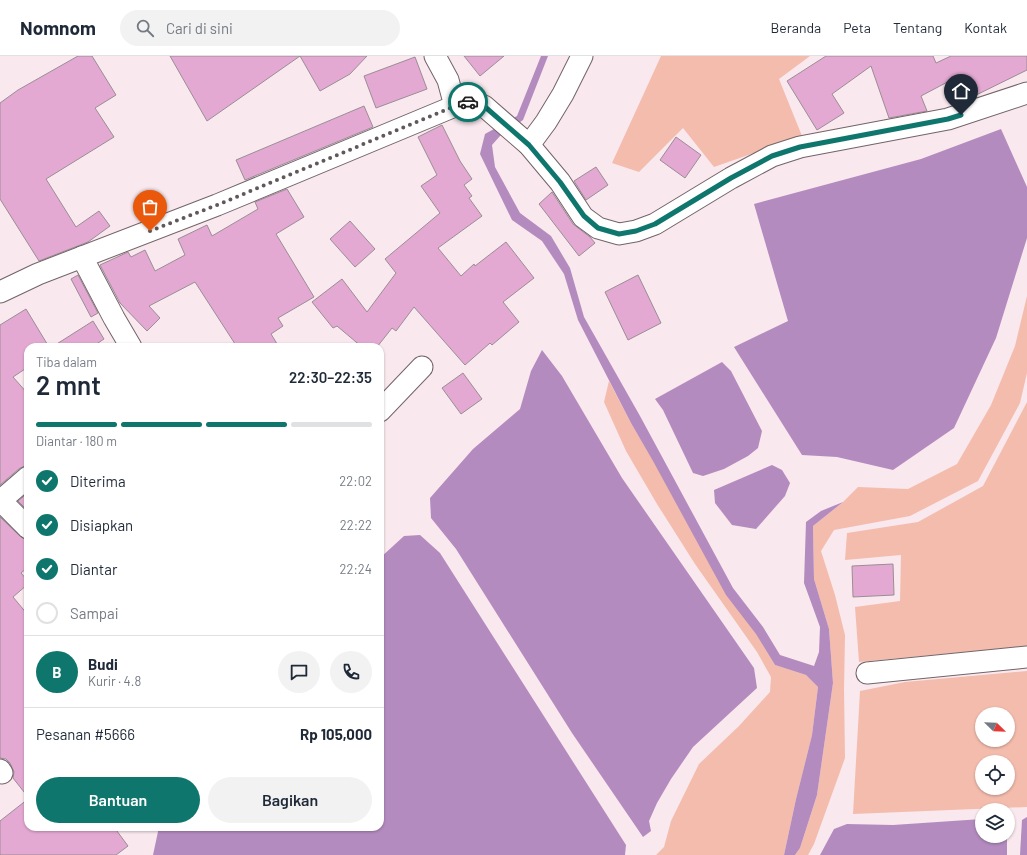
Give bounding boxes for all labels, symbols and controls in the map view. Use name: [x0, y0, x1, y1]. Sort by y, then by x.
search box: [120, 10, 400, 46]
text: Nomnom: [20, 16, 96, 39]
icon: search: [134, 17, 156, 39]
text: Cari di sini: [166, 19, 233, 37]
text: Beranda: [771, 19, 821, 36]
text: Peta: [843, 19, 871, 36]
text: Tentang: [893, 19, 942, 36]
text: Kontak: [964, 19, 1007, 36]
pin: [944, 74, 978, 115]
icon: home: [950, 80, 972, 102]
courier: [448, 82, 488, 122]
icon: car: [457, 91, 479, 113]
pin: [133, 190, 167, 231]
icon: bag: [139, 196, 161, 218]
text: Tiba dalam: [36, 354, 97, 370]
text: 22:30–22:35: [289, 368, 372, 386]
text: 2 mnt: [36, 369, 101, 400]
text: Diantar · 180 m: [36, 433, 117, 449]
icon: check: [36, 470, 58, 492]
text: Diterima: [70, 472, 126, 490]
text: 22:02: [339, 473, 372, 489]
icon: check: [36, 514, 58, 536]
text: Disiapkan: [70, 516, 133, 534]
text: 22:22: [340, 517, 372, 533]
icon: check: [36, 558, 58, 580]
text: Diantar: [70, 560, 117, 578]
text: 22:24: [340, 561, 372, 577]
text: Sampai: [70, 604, 119, 622]
button: chat: [278, 651, 320, 693]
button: phone: [330, 651, 372, 693]
text: Budi: [88, 655, 118, 673]
text: B: [52, 663, 62, 681]
text: Kurir · 4.8: [88, 673, 141, 689]
north arrow: [975, 707, 1015, 747]
map controls: [975, 707, 1015, 843]
text: Pesanan #5666: [36, 725, 135, 743]
text: Rp 105,000: [300, 725, 372, 743]
button: locate: [975, 755, 1015, 795]
button: Bantuan: [36, 777, 200, 823]
button: Bagikan: [208, 777, 372, 823]
button: layers: [975, 803, 1015, 843]

